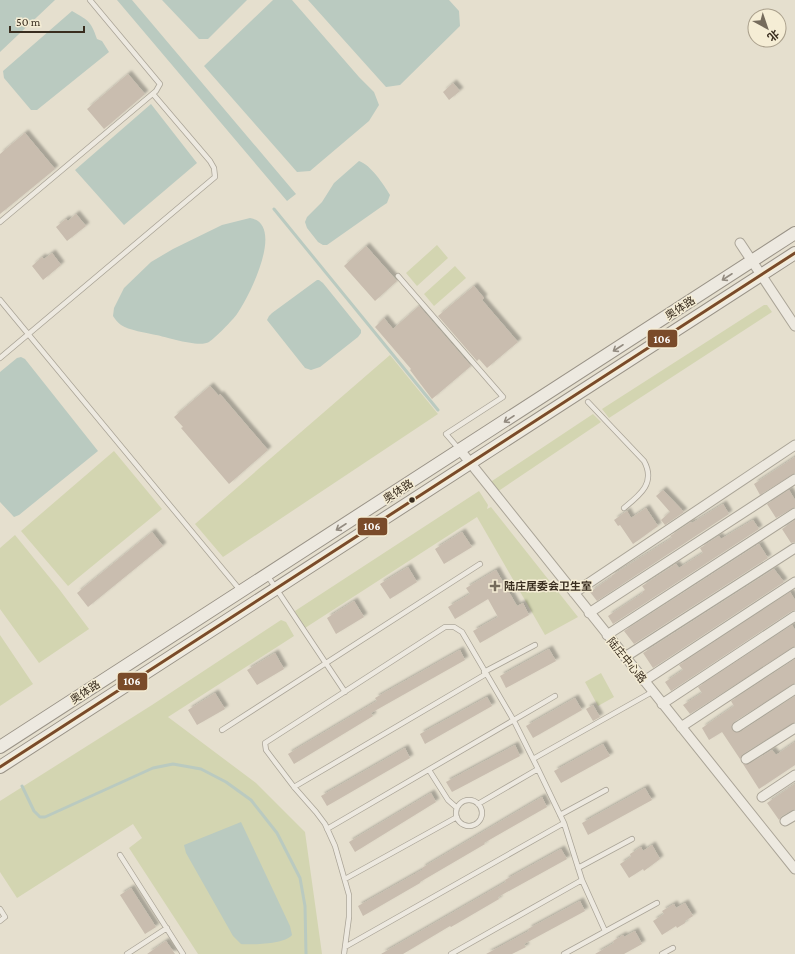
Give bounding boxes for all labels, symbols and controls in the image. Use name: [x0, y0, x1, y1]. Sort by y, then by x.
scale bar: [10, 8, 84, 34]
north arrow: [747, 8, 787, 48]
text: 50 m: [16, 15, 41, 29]
text: 北: [765, 28, 781, 44]
one-way arrow: [722, 273, 733, 281]
street label: 奥体路: [663, 294, 697, 322]
line badge: 106: [647, 329, 678, 348]
text: 106: [654, 333, 670, 345]
one-way arrow: [613, 344, 624, 352]
one-way arrow: [503, 415, 515, 423]
street label: 奥体路: [381, 477, 415, 505]
unlabelled marker: [407, 495, 417, 505]
line badge: 106: [357, 517, 388, 536]
text: 106: [364, 520, 380, 532]
one-way arrow: [335, 524, 347, 532]
marker: 陆庄居委会卫生室: [489, 580, 501, 592]
place label: 陆庄居委会卫生室: [504, 580, 592, 592]
street label: 陆庄中心路: [605, 635, 649, 685]
line badge: 106: [117, 672, 148, 691]
text: 106: [124, 675, 140, 687]
street label: 奥体路: [68, 678, 102, 706]

